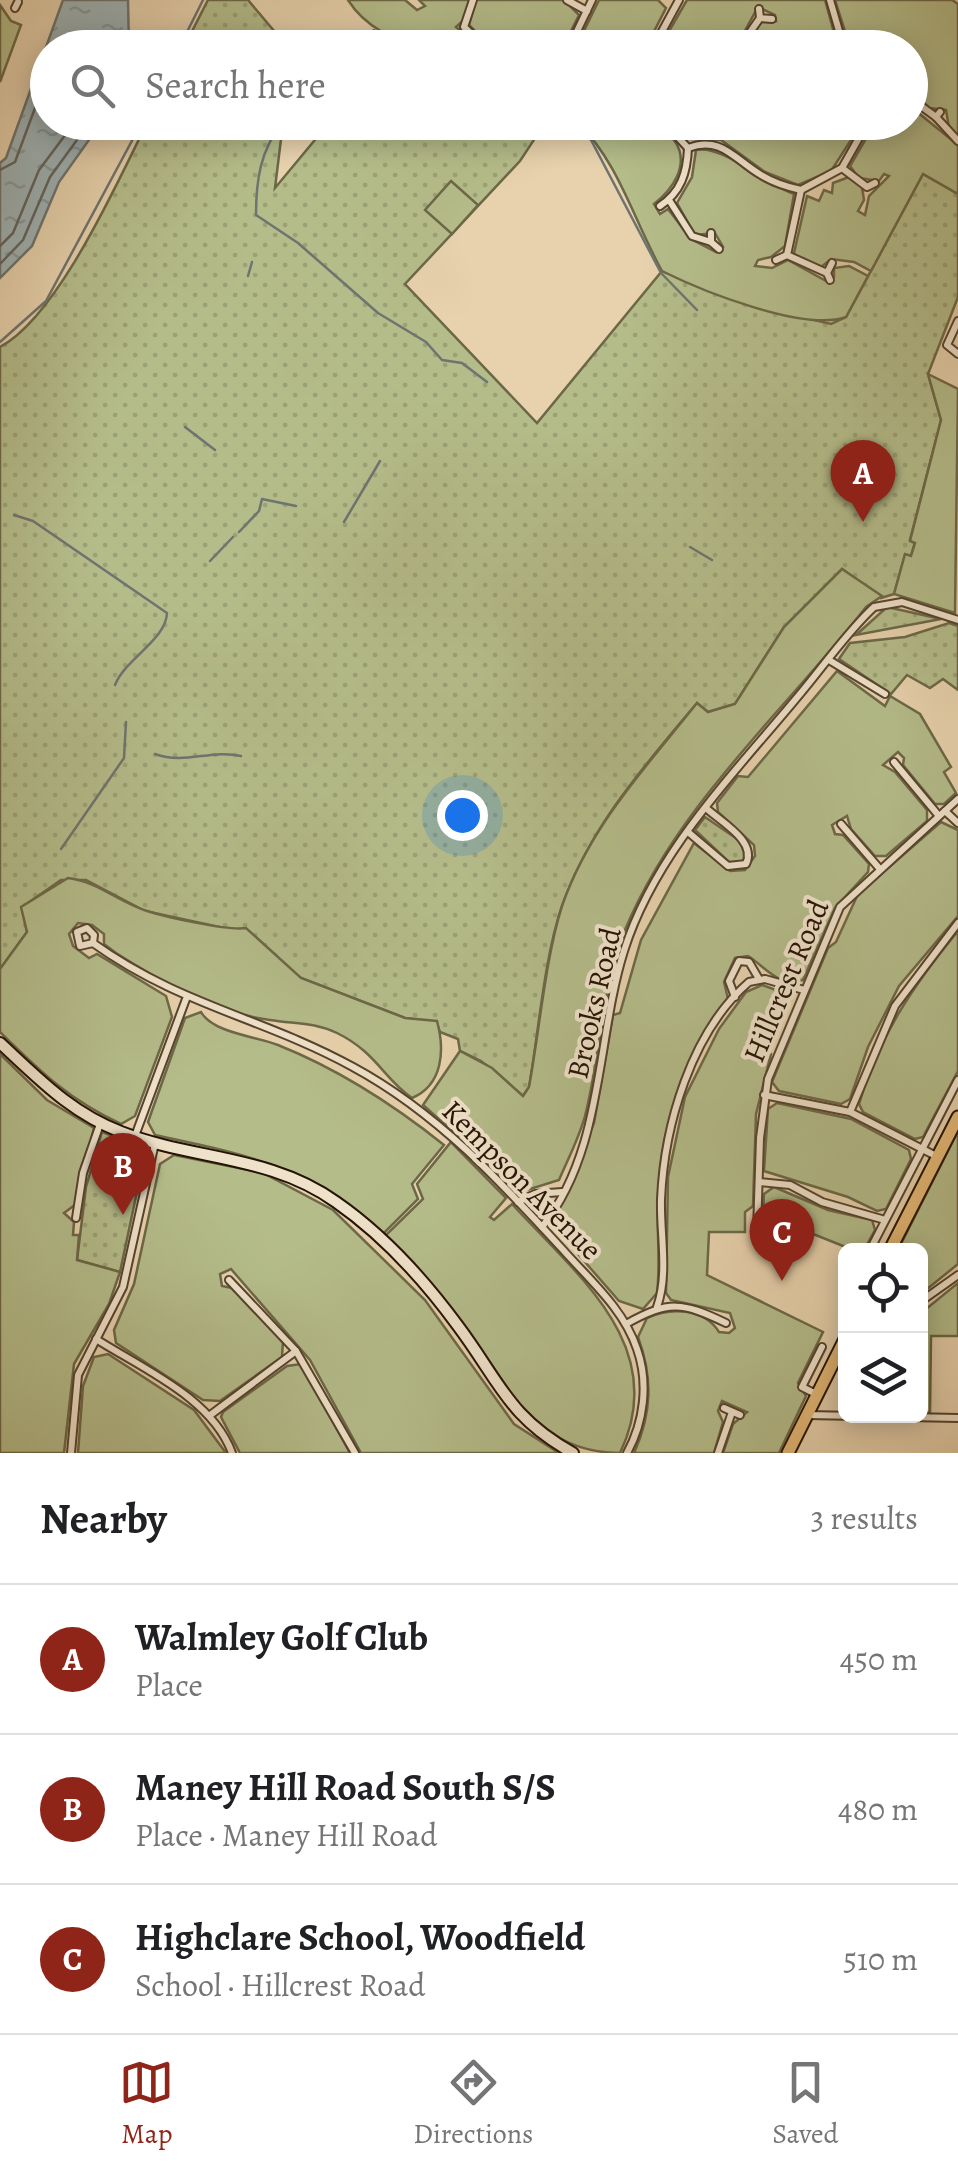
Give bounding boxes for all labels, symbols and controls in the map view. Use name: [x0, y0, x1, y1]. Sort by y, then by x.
search box: [30, 30, 928, 140]
icon: search: [65, 58, 120, 113]
text: Search here: [145, 59, 326, 111]
pin: A: [830, 440, 896, 522]
your location: [437, 790, 488, 841]
street label: Hillcrest Road: [734, 893, 839, 1069]
street label: Brooks Road: [557, 923, 631, 1083]
street label: Kempson Avenue: [433, 1091, 611, 1269]
pin: B: [90, 1132, 156, 1215]
pin: C: [750, 1198, 814, 1281]
map controls: [838, 1243, 928, 1423]
button: locate: [838, 1243, 928, 1333]
button: layers: [838, 1333, 928, 1423]
text: Nearby: [40, 1490, 167, 1547]
text: 3 results: [811, 1496, 918, 1540]
text: Walmley Golf Club: [135, 1611, 428, 1663]
text: A: [62, 1637, 83, 1681]
text: 450 m: [840, 1637, 918, 1681]
text: Place: [135, 1663, 203, 1707]
text: Maney Hill Road South S/S: [135, 1761, 556, 1813]
text: B: [62, 1787, 83, 1831]
text: 480 m: [838, 1787, 918, 1831]
text: Place · Maney Hill Road: [135, 1813, 437, 1857]
text: Highclare School, Woodfield: [135, 1911, 585, 1963]
text: C: [63, 1937, 82, 1981]
text: 510 m: [843, 1937, 918, 1981]
text: School · Hillcrest Road: [135, 1963, 425, 2007]
tab: Map: [119, 2055, 174, 2153]
tab: Directions: [413, 2055, 533, 2153]
tab: Saved: [772, 2055, 839, 2153]

